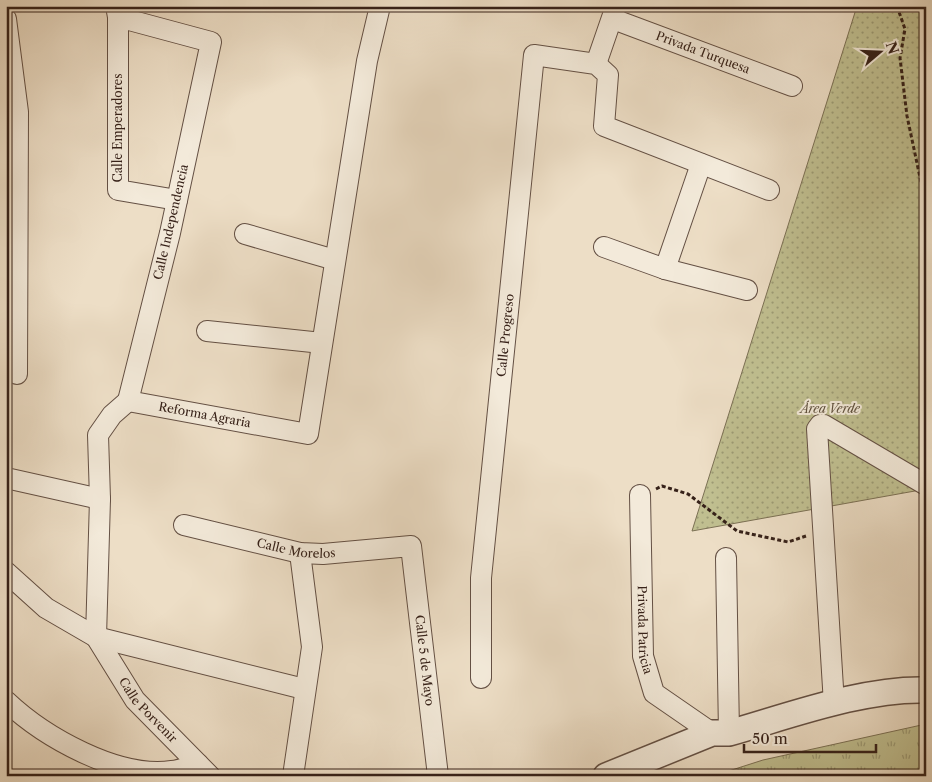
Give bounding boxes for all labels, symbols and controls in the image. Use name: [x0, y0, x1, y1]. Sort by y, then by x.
street label: Privada Turquesa: [654, 28, 753, 77]
north arrow: [854, 28, 904, 78]
text: N: [882, 39, 903, 56]
street label: Calle Emperadores: [110, 73, 125, 183]
street label: Calle Independencia: [150, 162, 191, 281]
street label: Calle Progreso: [493, 293, 517, 377]
street label: Reforma Agraria: [157, 399, 253, 431]
park label: Área Verde: [798, 400, 861, 416]
street label: Calle Morelos: [255, 535, 336, 561]
street label: Privada Patricia: [635, 585, 656, 676]
street label: Calle 5 de Mayo: [412, 614, 438, 707]
street label: Calle Porvenir: [116, 674, 181, 745]
scale bar: [744, 722, 877, 754]
text: 50 m: [752, 729, 788, 748]

